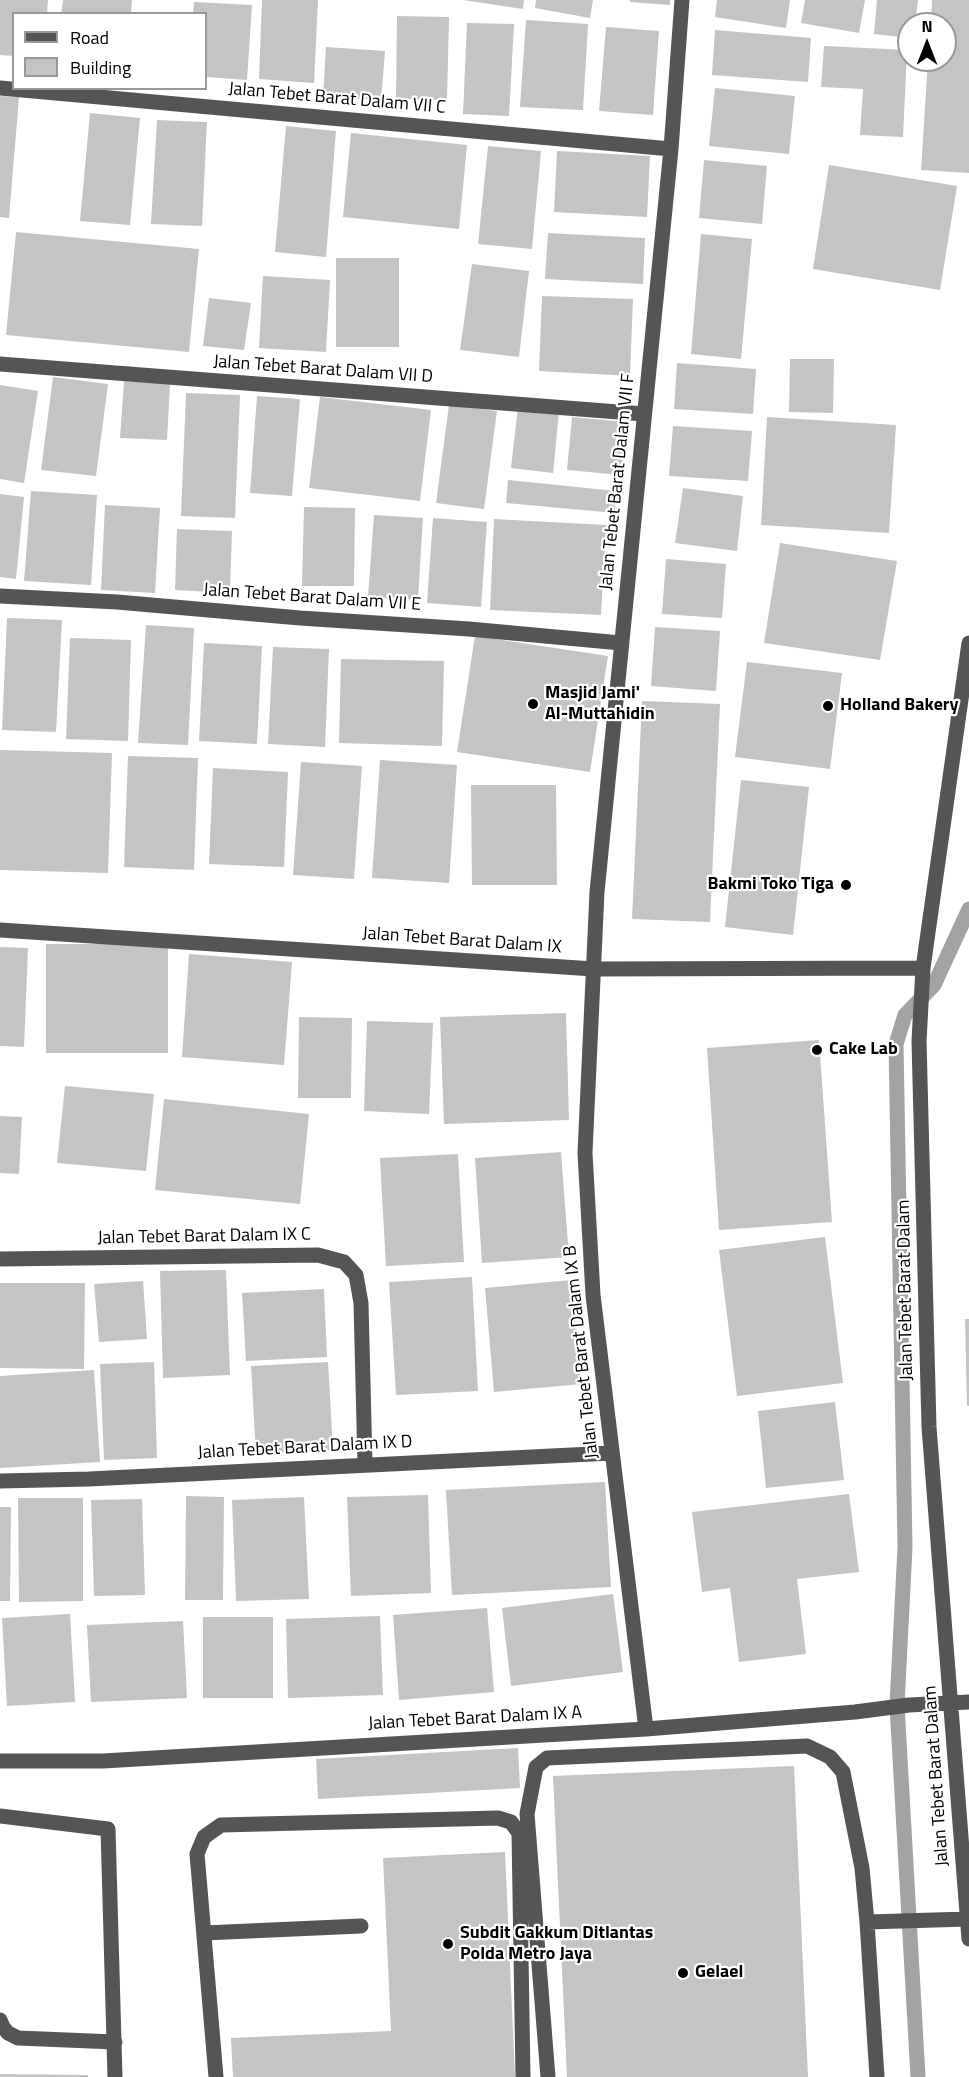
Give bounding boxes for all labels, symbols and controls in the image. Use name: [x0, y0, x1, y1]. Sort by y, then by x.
legend: [12, 12, 207, 90]
north arrow: [897, 12, 957, 72]
text: N: [921, 14, 933, 38]
text: Road: [70, 24, 109, 51]
text: Building: [70, 54, 131, 81]
street label: Jalan Tebet Barat Dalam VII C: [227, 79, 447, 119]
street label: Jalan Tebet Barat Dalam VII D: [212, 352, 434, 388]
street label: Jalan Tebet Barat Dalam VII F: [596, 373, 640, 591]
street label: Jalan Tebet Barat Dalam VII E: [202, 580, 422, 616]
place label: Masjid Jami' Al-Muttahidin: [545, 683, 655, 726]
place label: Holland Bakery: [840, 695, 959, 717]
marker: Masjid Jami' Al-Muttahidin: [526, 697, 540, 711]
marker: Holland Bakery: [821, 699, 835, 713]
place label: Bakmi Toko Tiga: [707, 874, 834, 896]
marker: Bakmi Toko Tiga: [839, 878, 853, 892]
street label: Jalan Tebet Barat Dalam IX: [362, 923, 562, 959]
place label: Cake Lab: [829, 1039, 898, 1061]
marker: Cake Lab: [810, 1043, 824, 1057]
street label: Jalan Tebet Barat Dalam: [894, 1199, 918, 1381]
street label: Jalan Tebet Barat Dalam IX C: [97, 1224, 311, 1250]
street label: Jalan Tebet Barat Dalam IX B: [560, 1244, 604, 1460]
street label: Jalan Tebet Barat Dalam IX D: [197, 1432, 413, 1464]
street label: Jalan Tebet Barat Dalam: [920, 1685, 954, 1867]
street label: Jalan Tebet Barat Dalam IX A: [367, 1703, 583, 1735]
place label: Subdit Gakkum Ditlantas Polda Metro Jaya: [460, 1923, 653, 1966]
marker: Subdit Gakkum Ditlantas Polda Metro Jaya: [441, 1937, 455, 1951]
place label: Gelael: [695, 1962, 743, 1984]
marker: Gelael: [676, 1966, 690, 1980]

